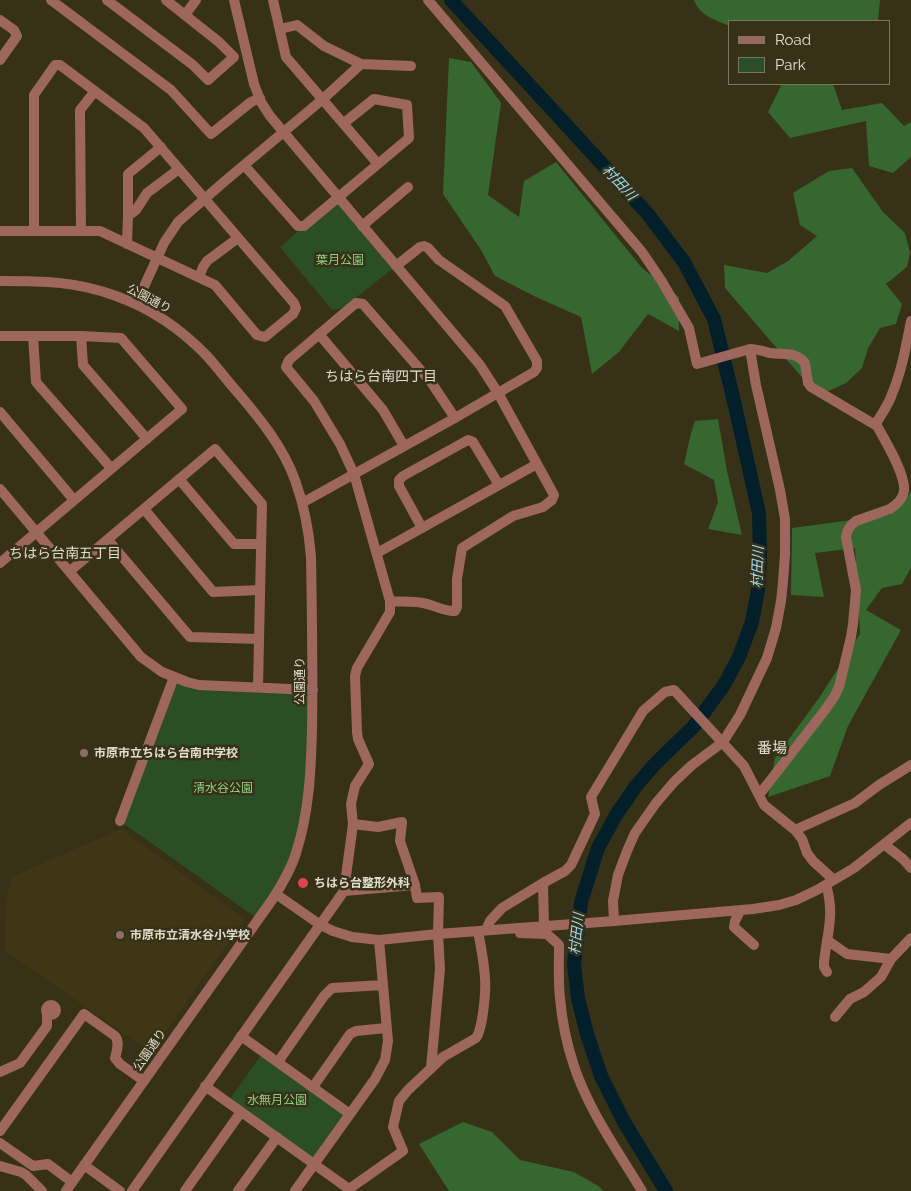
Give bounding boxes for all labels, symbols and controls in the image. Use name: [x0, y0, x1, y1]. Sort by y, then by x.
legend: [728, 20, 891, 85]
text: Road: [775, 31, 811, 49]
text: Park: [775, 56, 806, 74]
water label: 村田川: [599, 162, 639, 204]
park label: 葉月公園: [316, 253, 364, 267]
street label: 公園通り: [124, 281, 174, 317]
district label: ちはら台南四丁目: [325, 369, 437, 385]
district label: ちはら台南五丁目: [9, 546, 121, 562]
water label: 村田川: [749, 546, 767, 588]
street label: 公園通り: [293, 657, 307, 705]
district label: 番場: [757, 739, 787, 757]
place label: 市原市立ちはら台南中学校: [94, 746, 238, 760]
marker: 市原市立ちはら台南中学校: [78, 747, 90, 759]
park label: 清水谷公園: [193, 781, 253, 795]
marker: ちはら台整形外科: [296, 876, 310, 890]
place label: ちはら台整形外科: [314, 876, 410, 890]
water label: 村田川: [566, 912, 588, 956]
place label: 市原市立清水谷小学校: [130, 928, 250, 942]
marker: 市原市立清水谷小学校: [114, 929, 126, 941]
street label: 公園通り: [130, 1026, 170, 1074]
park label: 水無月公園: [247, 1093, 307, 1107]

